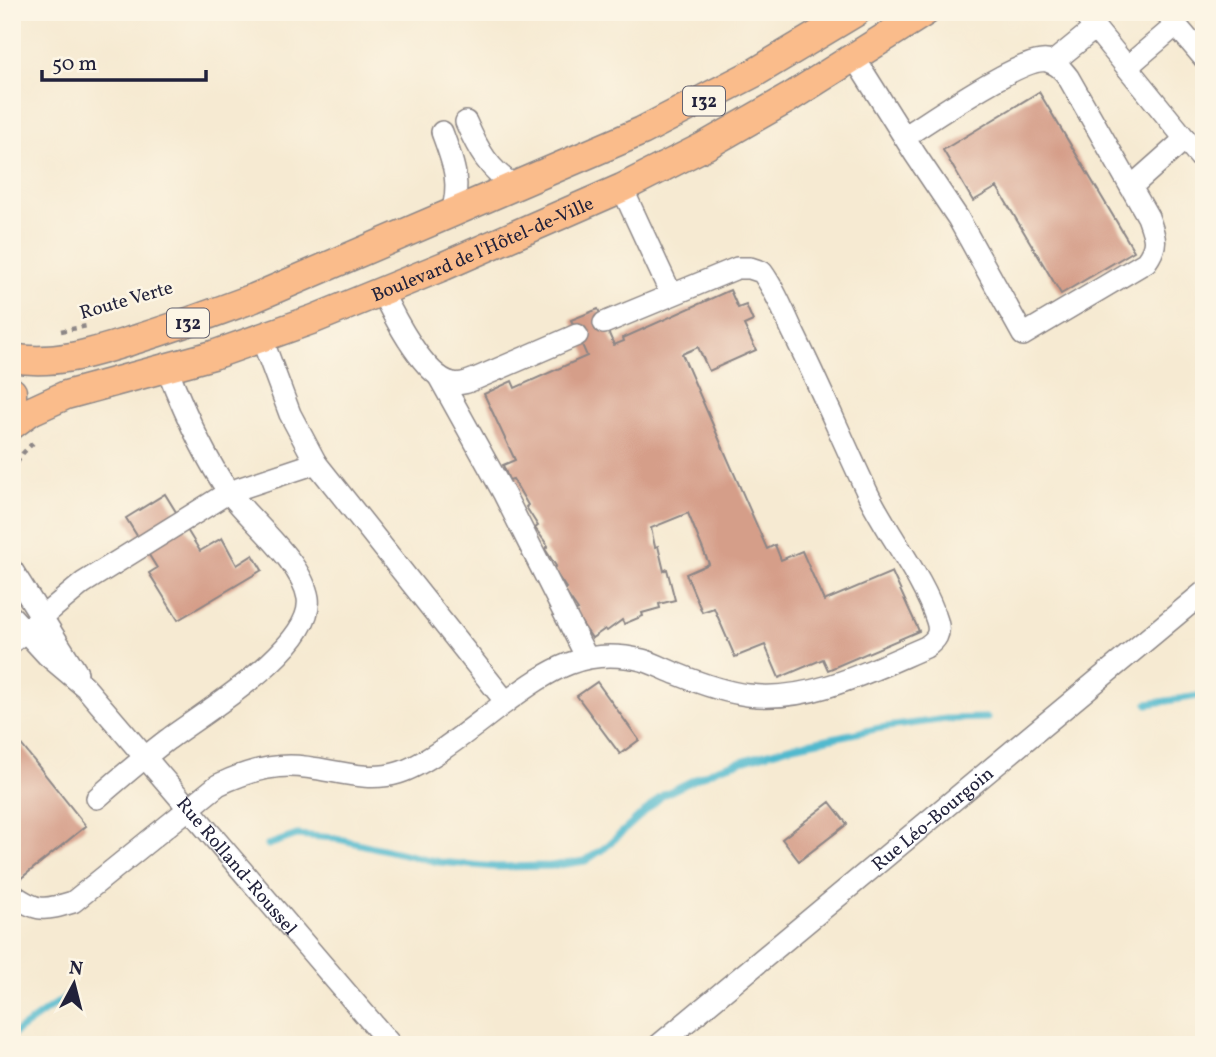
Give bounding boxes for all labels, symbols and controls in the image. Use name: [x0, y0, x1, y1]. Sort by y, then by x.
scale bar: [42, 38, 206, 82]
text: 50 m: [52, 50, 97, 79]
road number: 132: [683, 86, 725, 116]
street label: Boulevard de l'Hôtel-de-Ville: [368, 191, 598, 309]
street label: Route Verte: [77, 275, 176, 327]
road number: 132: [167, 309, 209, 338]
street label: Rue Léo-Bourgoin: [867, 761, 1000, 878]
street label: Rue Rolland-Roussel: [170, 792, 303, 941]
north arrow: [38, 948, 108, 1018]
text: N: [67, 955, 84, 983]

